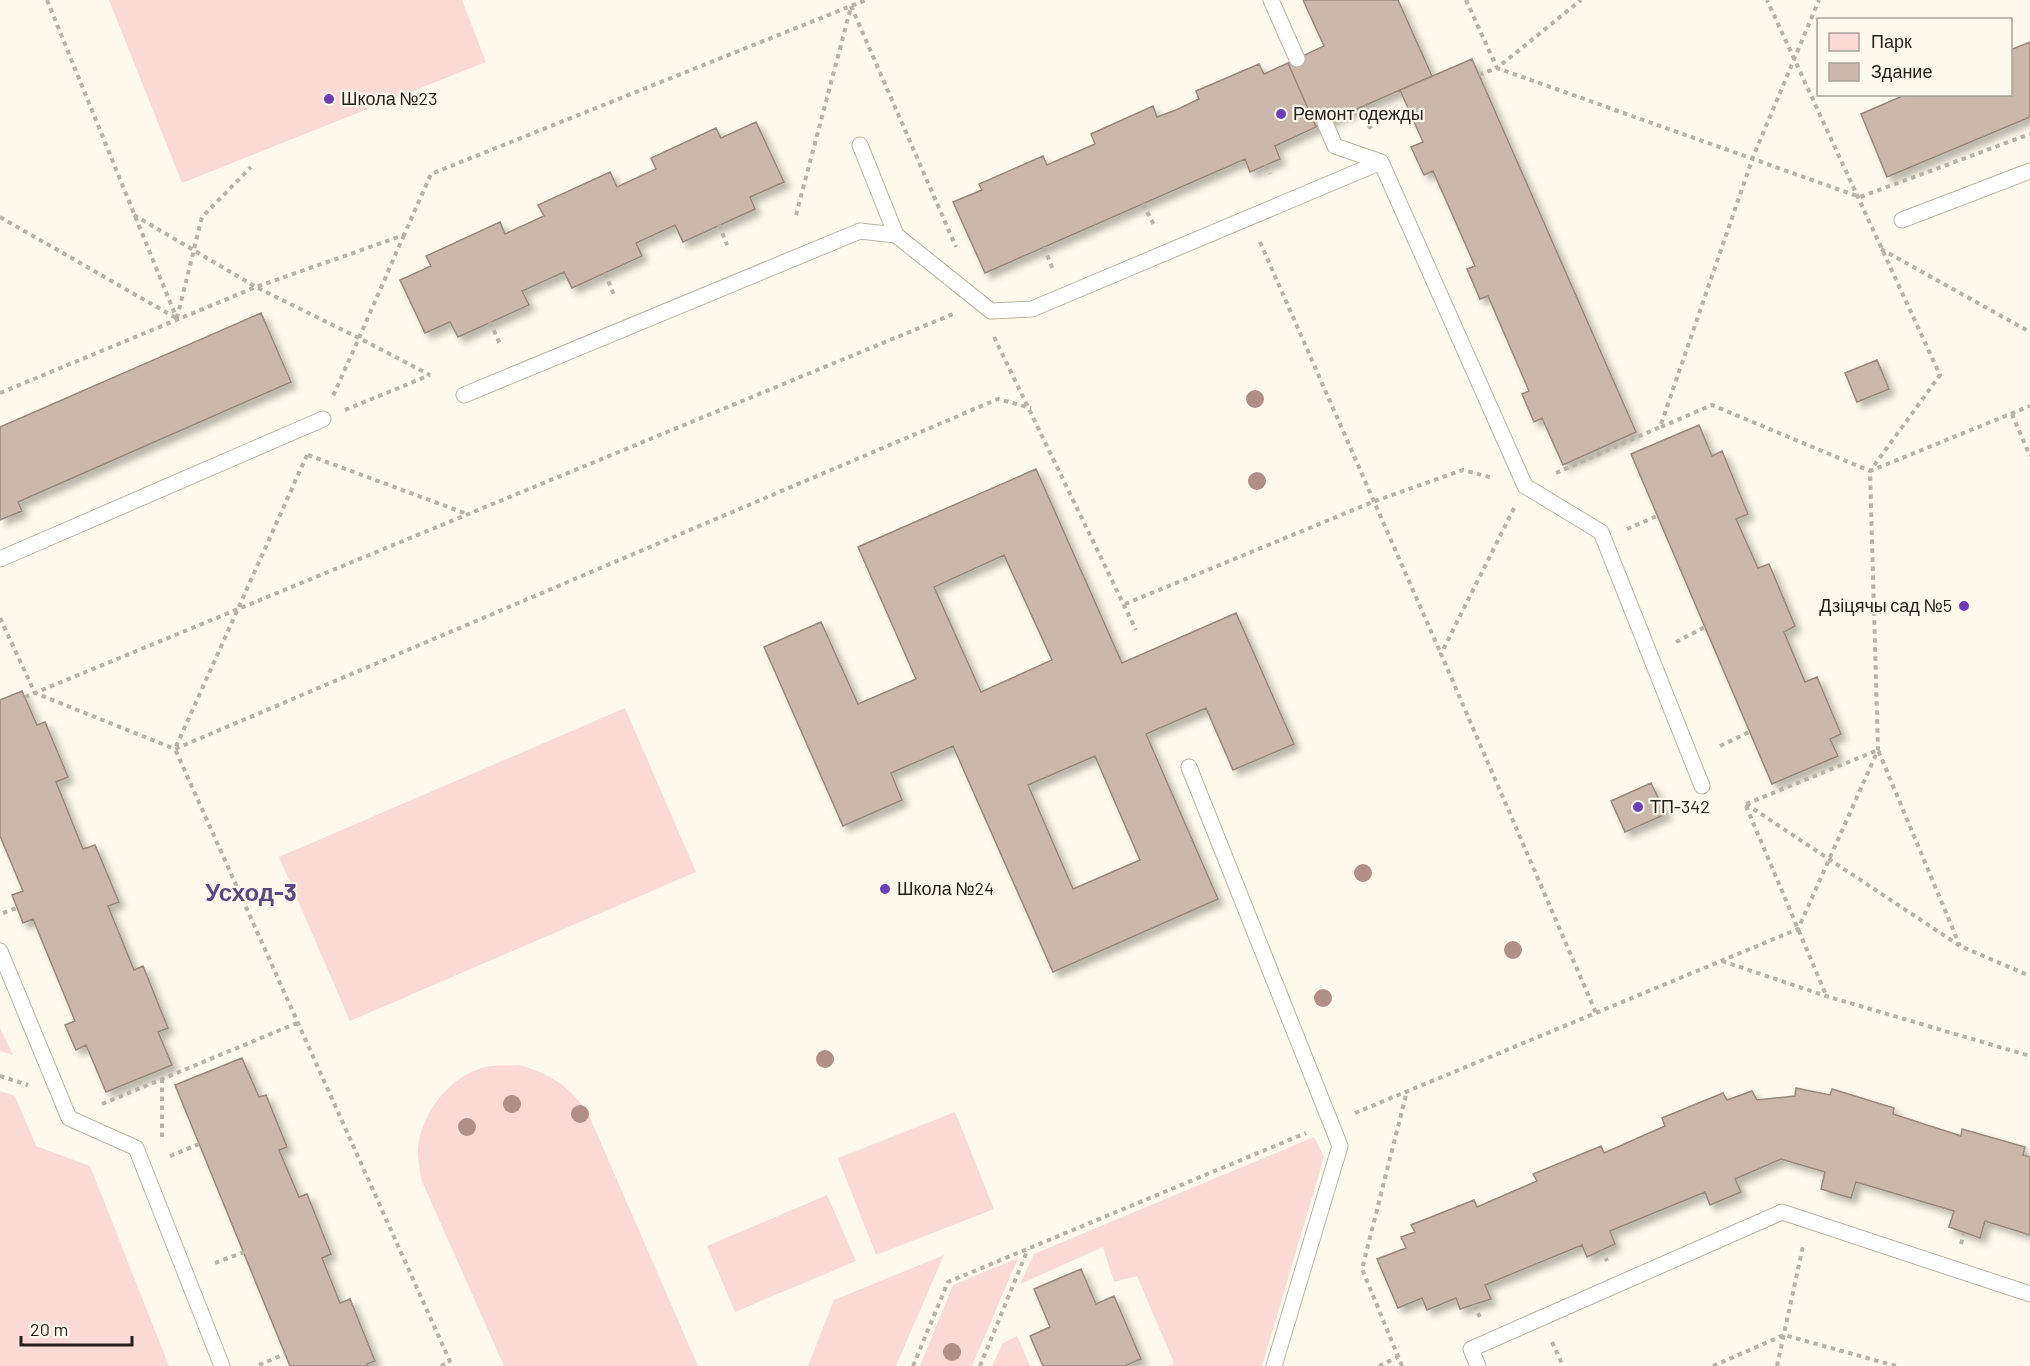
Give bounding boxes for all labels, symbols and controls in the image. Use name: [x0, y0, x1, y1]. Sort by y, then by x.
legend: [1817, 18, 2012, 96]
text: Парк: [1871, 30, 1912, 52]
text: Здание: [1871, 60, 1932, 82]
place label: Школа №23: [341, 87, 437, 109]
marker: Школа №23: [322, 92, 336, 106]
place label: Ремонт одежды: [1293, 102, 1424, 124]
marker: Ремонт одежды: [1274, 107, 1288, 121]
place label: Дзіцячы сад №5: [1819, 594, 1952, 616]
marker: Дзіцячы сад №5: [1957, 599, 1971, 613]
place label: ТП-342: [1650, 795, 1710, 817]
marker: ТП-342: [1631, 800, 1645, 814]
district label: Усход-3: [205, 877, 297, 906]
place label: Школа №24: [897, 877, 994, 899]
marker: Школа №24: [878, 882, 892, 896]
scale bar: [21, 1309, 132, 1347]
text: 20 m: [30, 1318, 68, 1340]

